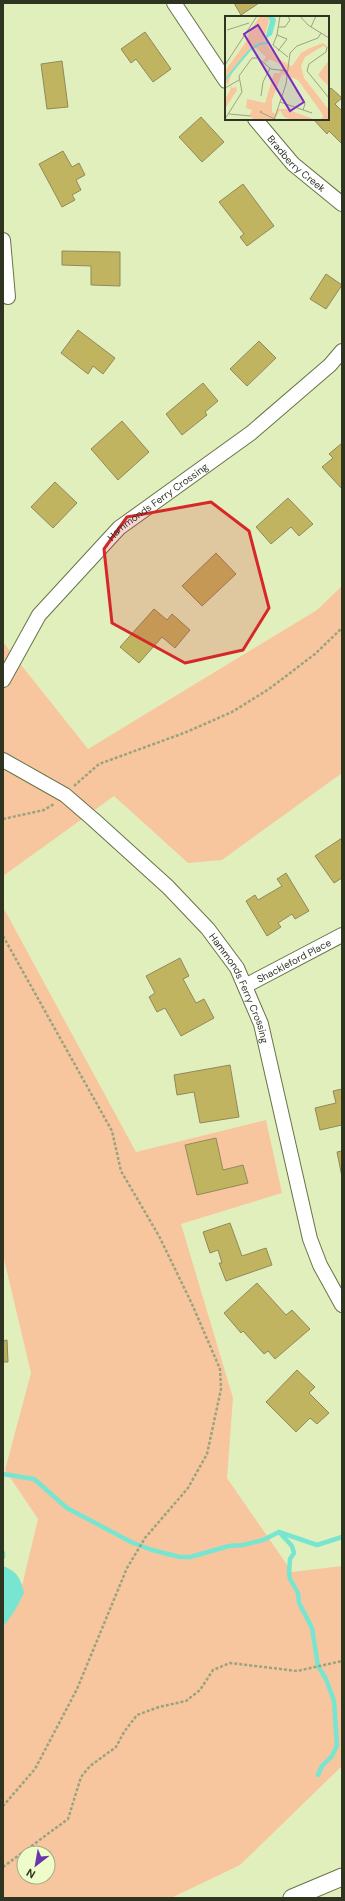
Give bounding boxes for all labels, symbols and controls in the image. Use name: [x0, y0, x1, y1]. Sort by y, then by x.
inset map: [225, 16, 329, 120]
street label: Bradberry Creek: [265, 132, 328, 194]
street label: Hammonds Ferry Crossing: [104, 459, 211, 543]
street label: Hammonds Ferry Crossing: [207, 930, 272, 1045]
street label: Shackleford Place: [254, 935, 333, 985]
north arrow: [16, 1845, 56, 1885]
text: N: [24, 1866, 38, 1882]

